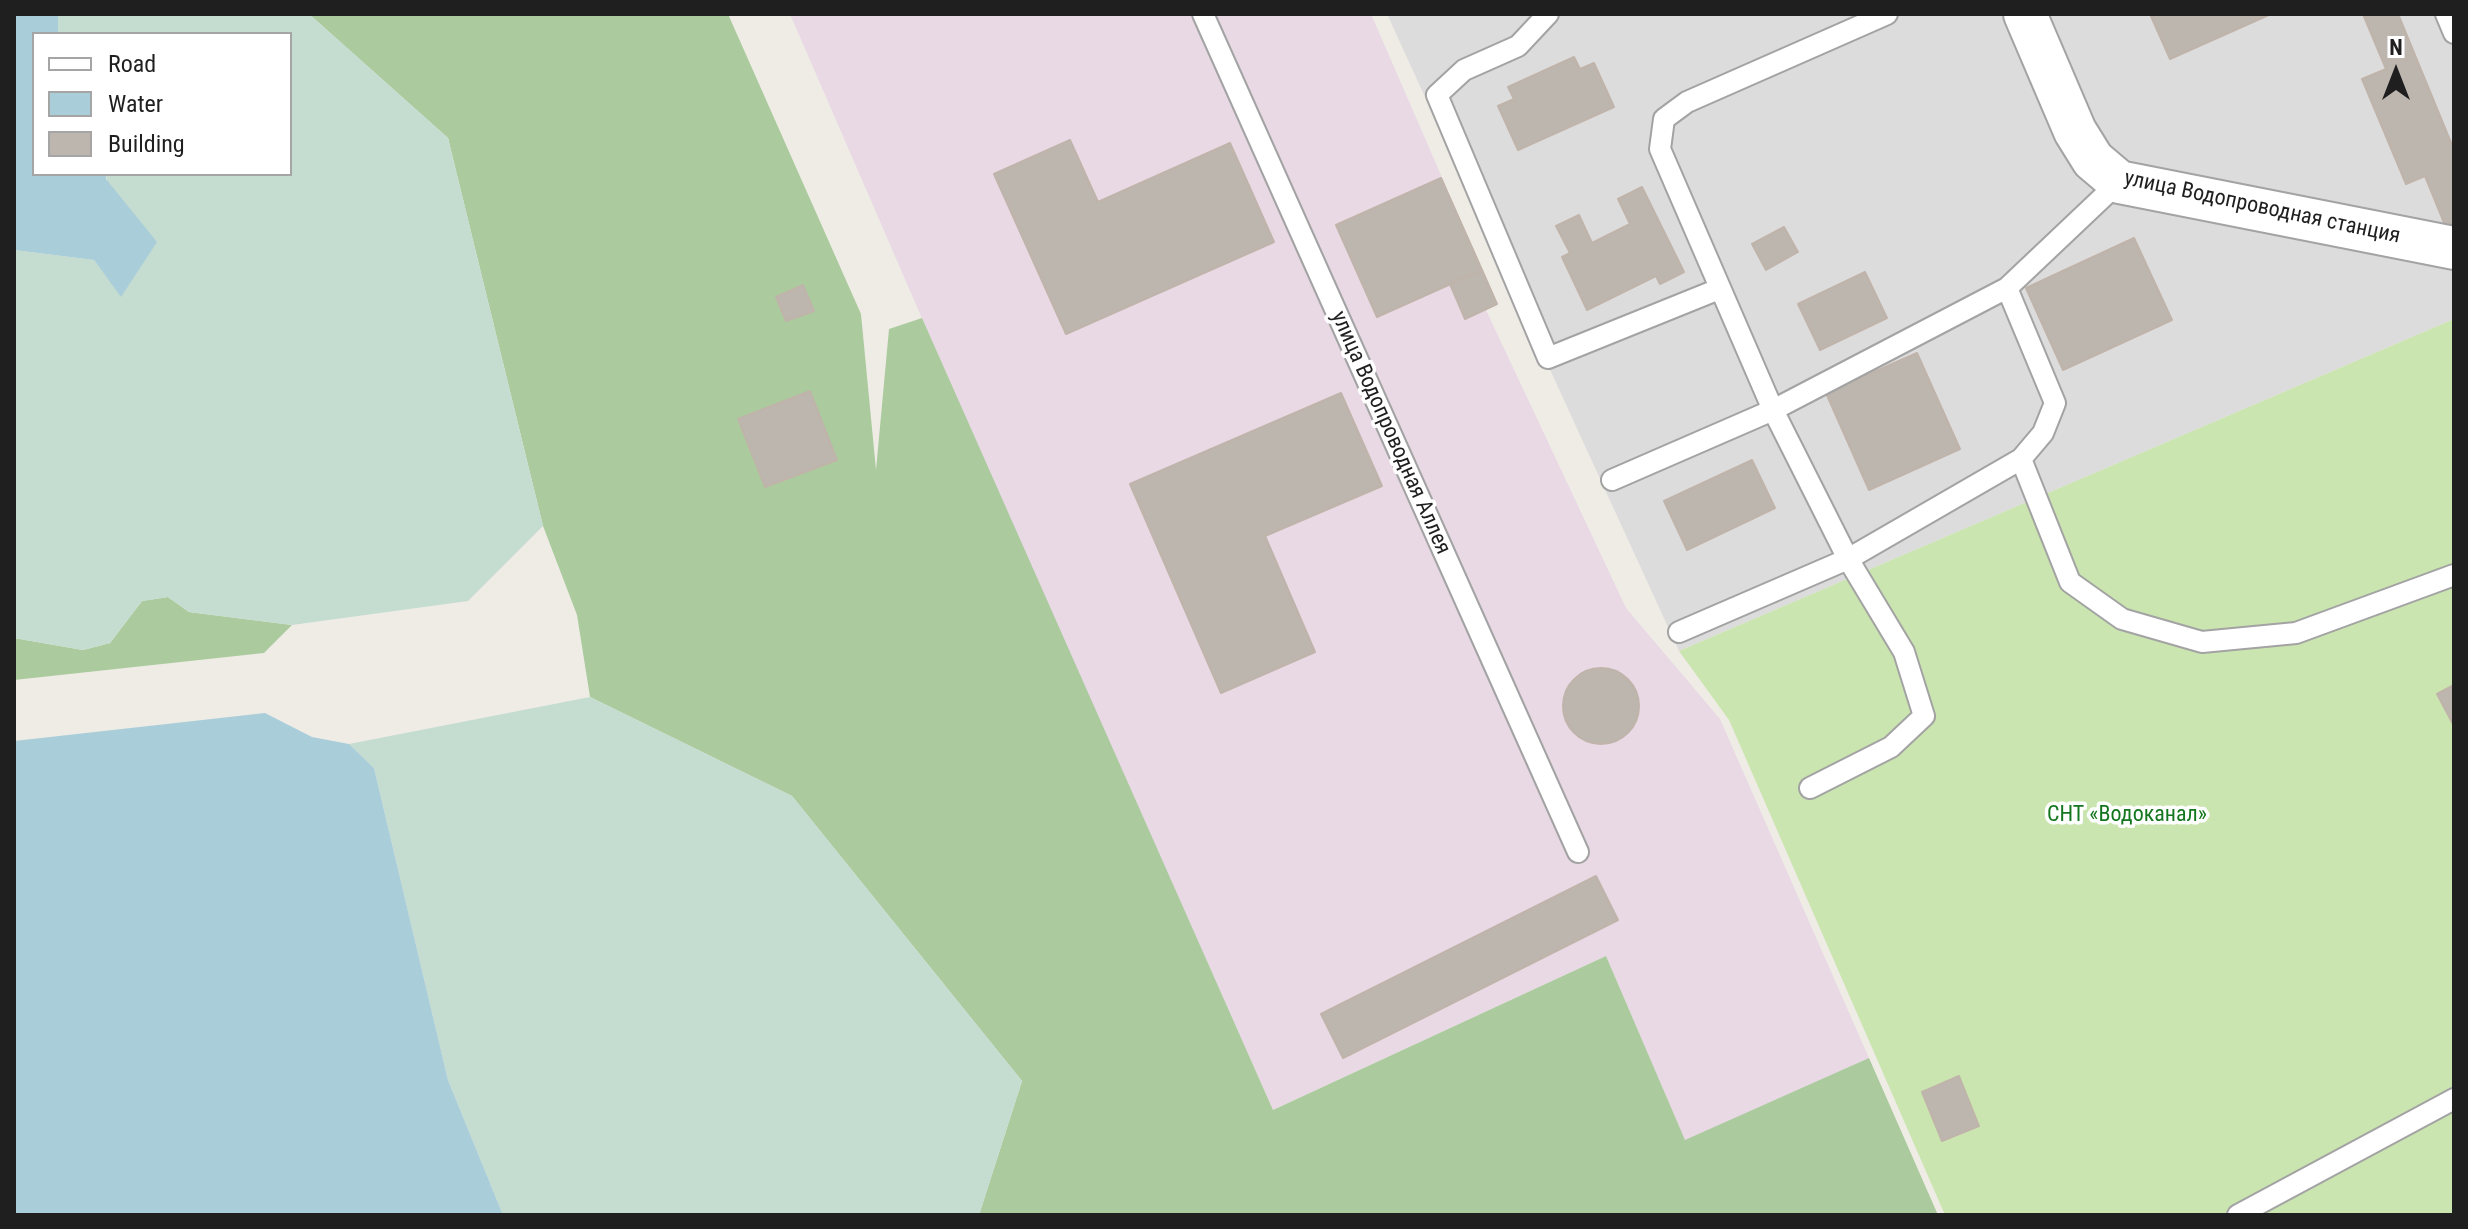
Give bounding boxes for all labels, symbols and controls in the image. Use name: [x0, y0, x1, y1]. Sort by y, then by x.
legend: [32, 32, 292, 176]
north arrow: [2356, 32, 2436, 112]
text: N: [2389, 35, 2403, 60]
text: Road: [108, 50, 156, 78]
text: Water: [108, 90, 163, 118]
text: Building: [108, 130, 185, 158]
street label: улица Водопроводная станция: [2122, 166, 2402, 250]
street label: улица Водопроводная Аллея: [1324, 307, 1456, 559]
park label: СНТ «Водоканал»: [2047, 802, 2207, 828]

